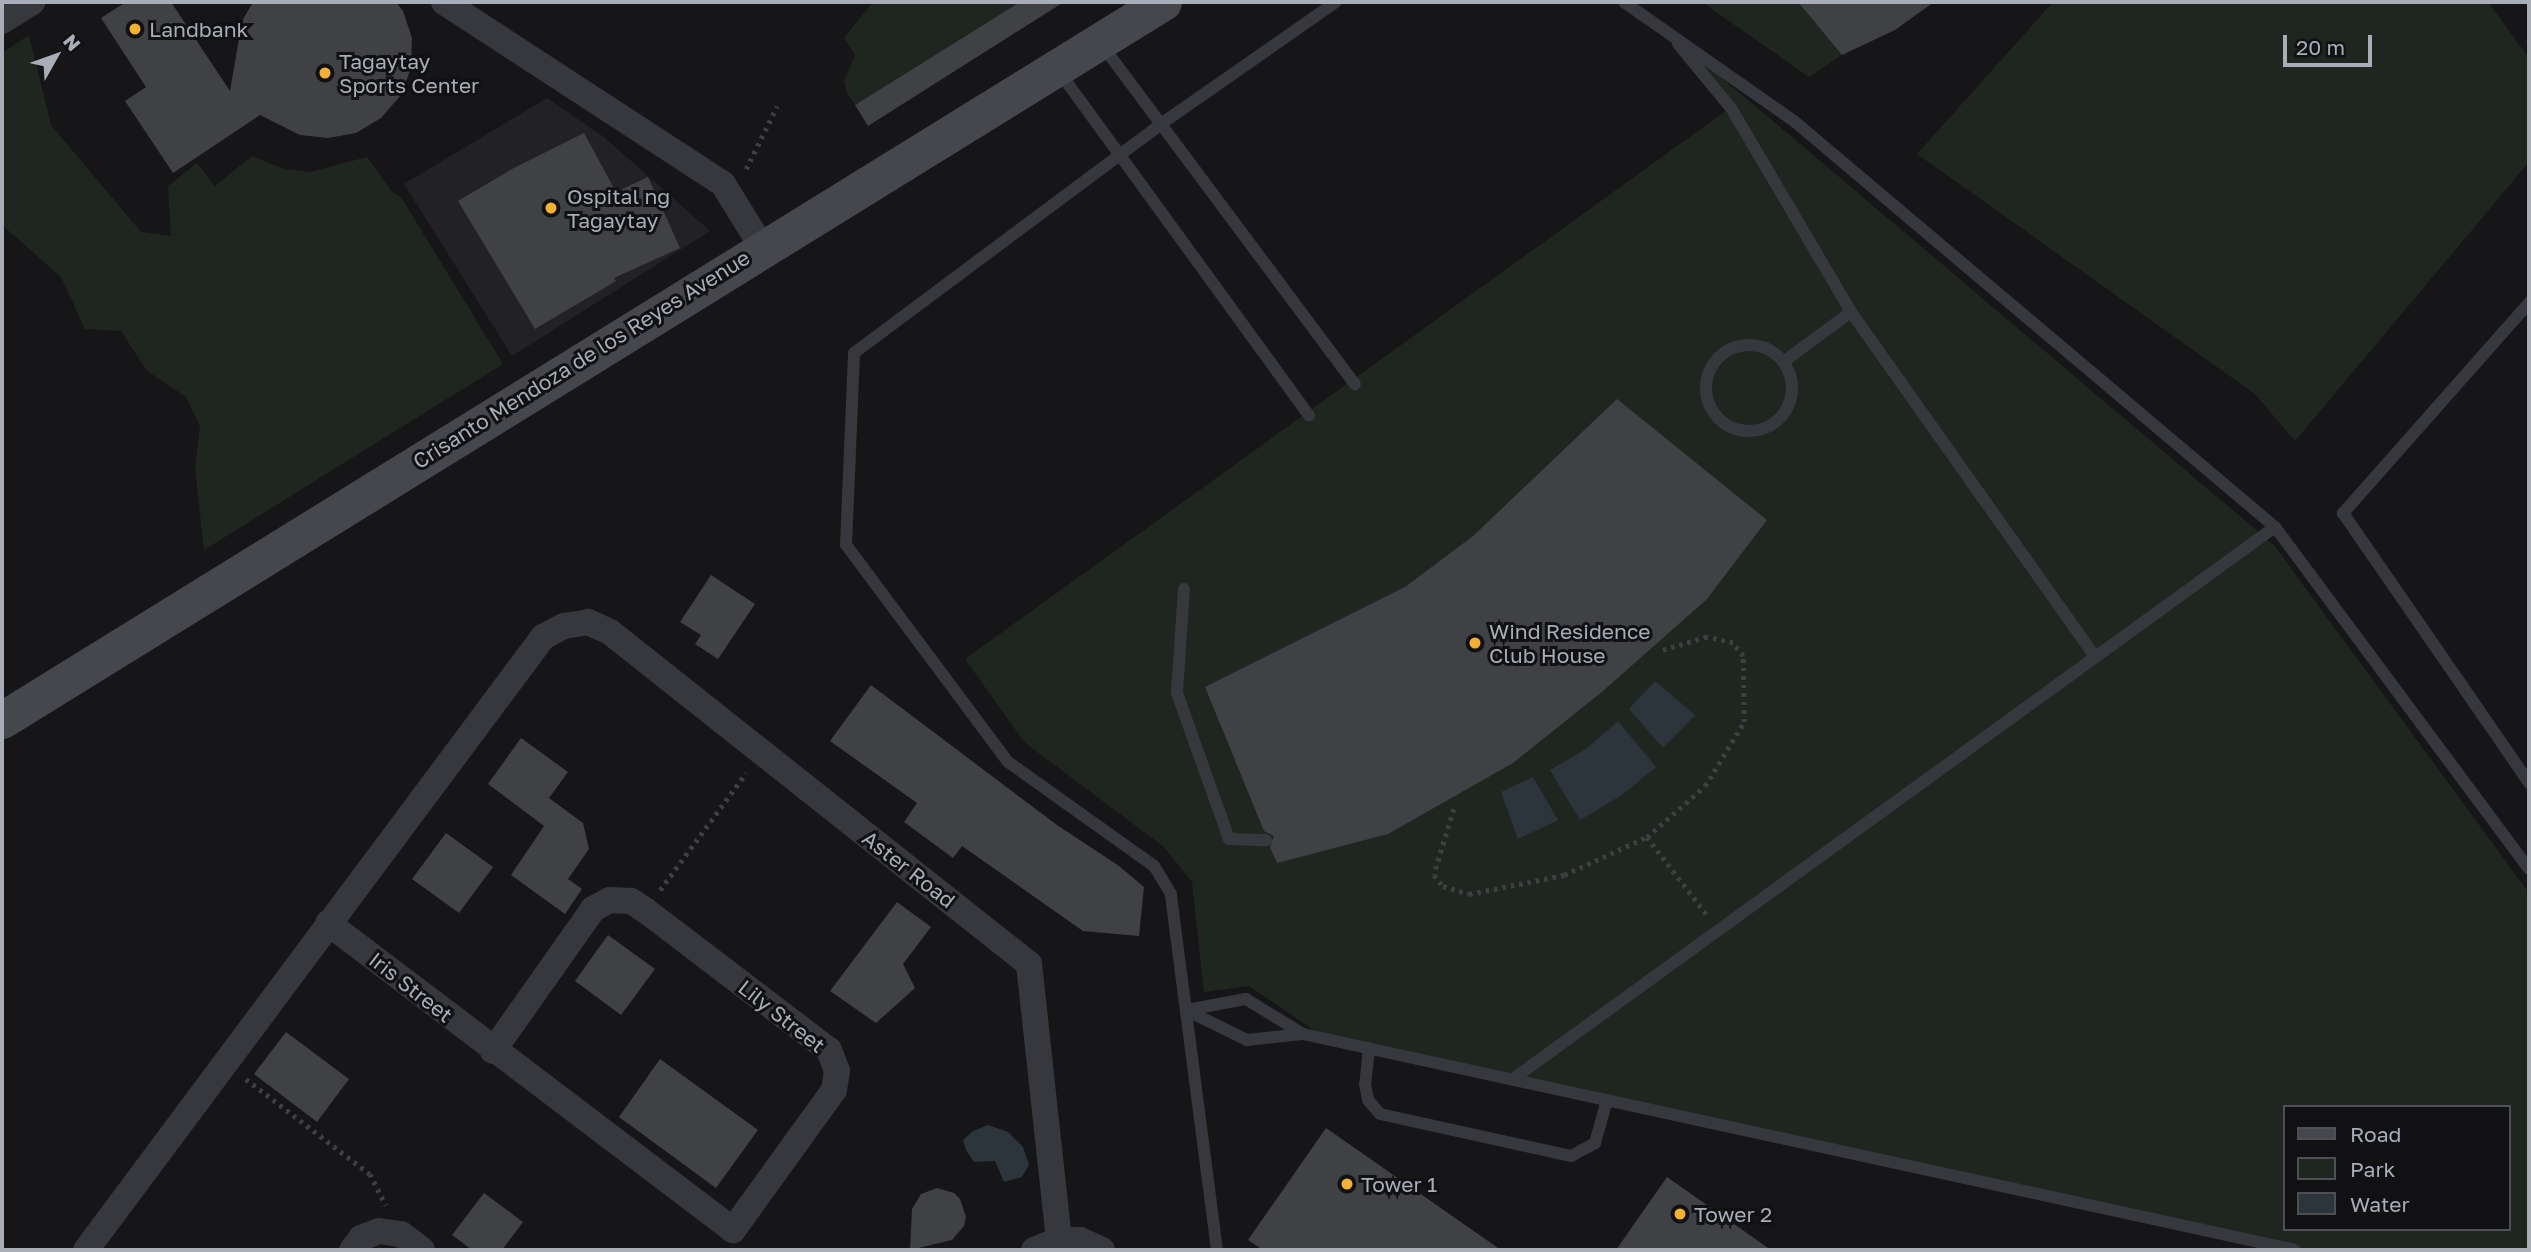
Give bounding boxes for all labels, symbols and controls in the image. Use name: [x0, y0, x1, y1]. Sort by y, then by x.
place label: Landbank: [149, 16, 248, 42]
north arrow: [21, 21, 91, 91]
marker: Landbank: [127, 21, 143, 37]
scale bar: [2286, 21, 2375, 65]
text: N: [59, 29, 86, 55]
text: 20 m: [2296, 34, 2345, 60]
place label: Tagaytay Sports Center: [339, 48, 479, 98]
marker: Tagaytay Sports Center: [317, 65, 333, 81]
place label: Ospital ng Tagaytay: [567, 183, 670, 233]
marker: Ospital ng Tagaytay: [541, 198, 561, 218]
street label: Crisanto Mendoza de los Reyes Avenue: [408, 244, 754, 474]
place label: Wind Residence Club House: [1489, 618, 1651, 668]
marker: Wind Residence Club House: [1467, 635, 1483, 651]
street label: Aster Road: [858, 825, 960, 913]
street label: Iris Street: [364, 947, 458, 1027]
street label: Lily Street: [734, 974, 830, 1058]
legend: [2282, 1105, 2510, 1231]
text: Road: [2350, 1121, 2401, 1147]
text: Park: [2350, 1156, 2395, 1182]
place label: Tower 1: [1361, 1171, 1437, 1197]
marker: Tower 1: [1339, 1176, 1355, 1192]
text: Water: [2350, 1191, 2410, 1217]
place label: Tower 2: [1694, 1201, 1772, 1227]
marker: Tower 2: [1672, 1206, 1688, 1222]

